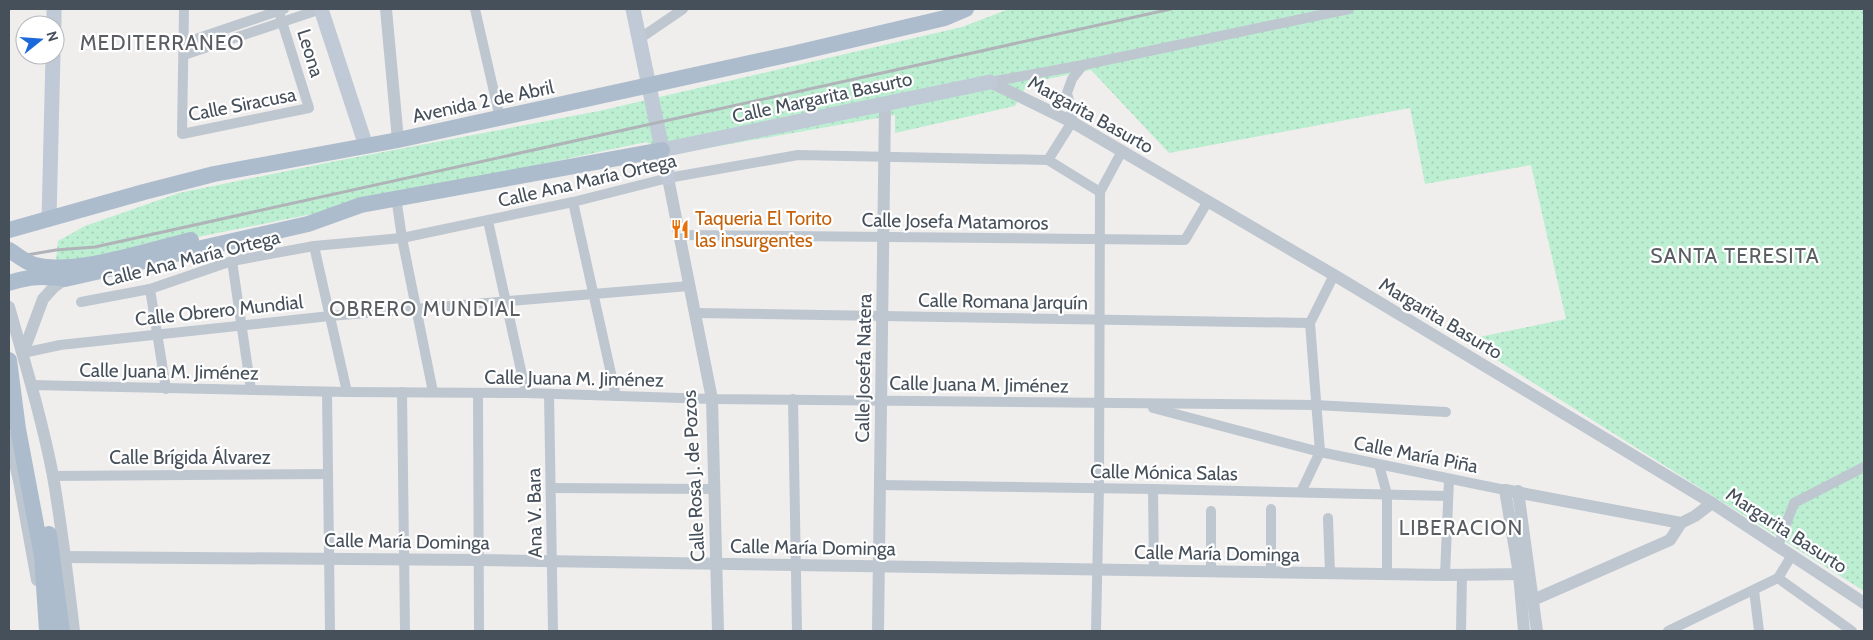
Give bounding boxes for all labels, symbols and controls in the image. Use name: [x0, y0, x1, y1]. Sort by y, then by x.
north arrow: [15, 15, 65, 65]
street label: Leona: [292, 26, 329, 80]
text: N: [42, 29, 62, 44]
district label: MEDITERRANEO: [80, 30, 244, 55]
street label: Calle Margarita Basurto: [730, 67, 914, 128]
street label: Margarita Basurto: [1024, 70, 1157, 158]
street label: Avenida 2 de Abril: [410, 75, 556, 128]
street label: Calle Siracusa: [186, 83, 298, 126]
street label: Calle Ana María Ortega: [496, 149, 679, 212]
place label: Taqueria El Torito las insurgentes: [695, 207, 832, 252]
street label: Calle Josefa Matamoros: [861, 208, 1049, 235]
restaurant icon: Taqueria El Torito las insurgentes: [669, 218, 691, 240]
street label: Calle Ana María Ortega: [100, 225, 282, 292]
district label: SANTA TERESITA: [1650, 243, 1820, 268]
street label: Margarita Basurto: [1375, 273, 1507, 364]
street label: Calle Romana Jarquín: [918, 289, 1088, 314]
street label: Calle Obrero Mundial: [134, 290, 305, 331]
street label: Calle Josefa Natera: [851, 293, 876, 443]
district label: OBRERO MUNDIAL: [329, 296, 521, 321]
street label: Calle Juana M. Jiménez: [79, 358, 259, 385]
street label: Calle Juana M. Jiménez: [484, 365, 664, 392]
street label: Calle Juana M. Jiménez: [889, 371, 1069, 398]
street label: Calle Rosa J. de Pozos: [678, 389, 709, 562]
street label: Calle María Piña: [1352, 431, 1480, 478]
street label: Calle Brígida Álvarez: [109, 445, 271, 469]
street label: Calle Mónica Salas: [1090, 460, 1238, 485]
street label: Ana V. Bara: [522, 468, 547, 558]
street label: Margarita Basurto: [1722, 483, 1852, 578]
district label: LIBERACION: [1399, 515, 1523, 540]
street label: Calle María Dominga: [324, 529, 490, 554]
street label: Calle María Dominga: [730, 535, 896, 560]
street label: Calle María Dominga: [1134, 541, 1300, 566]

